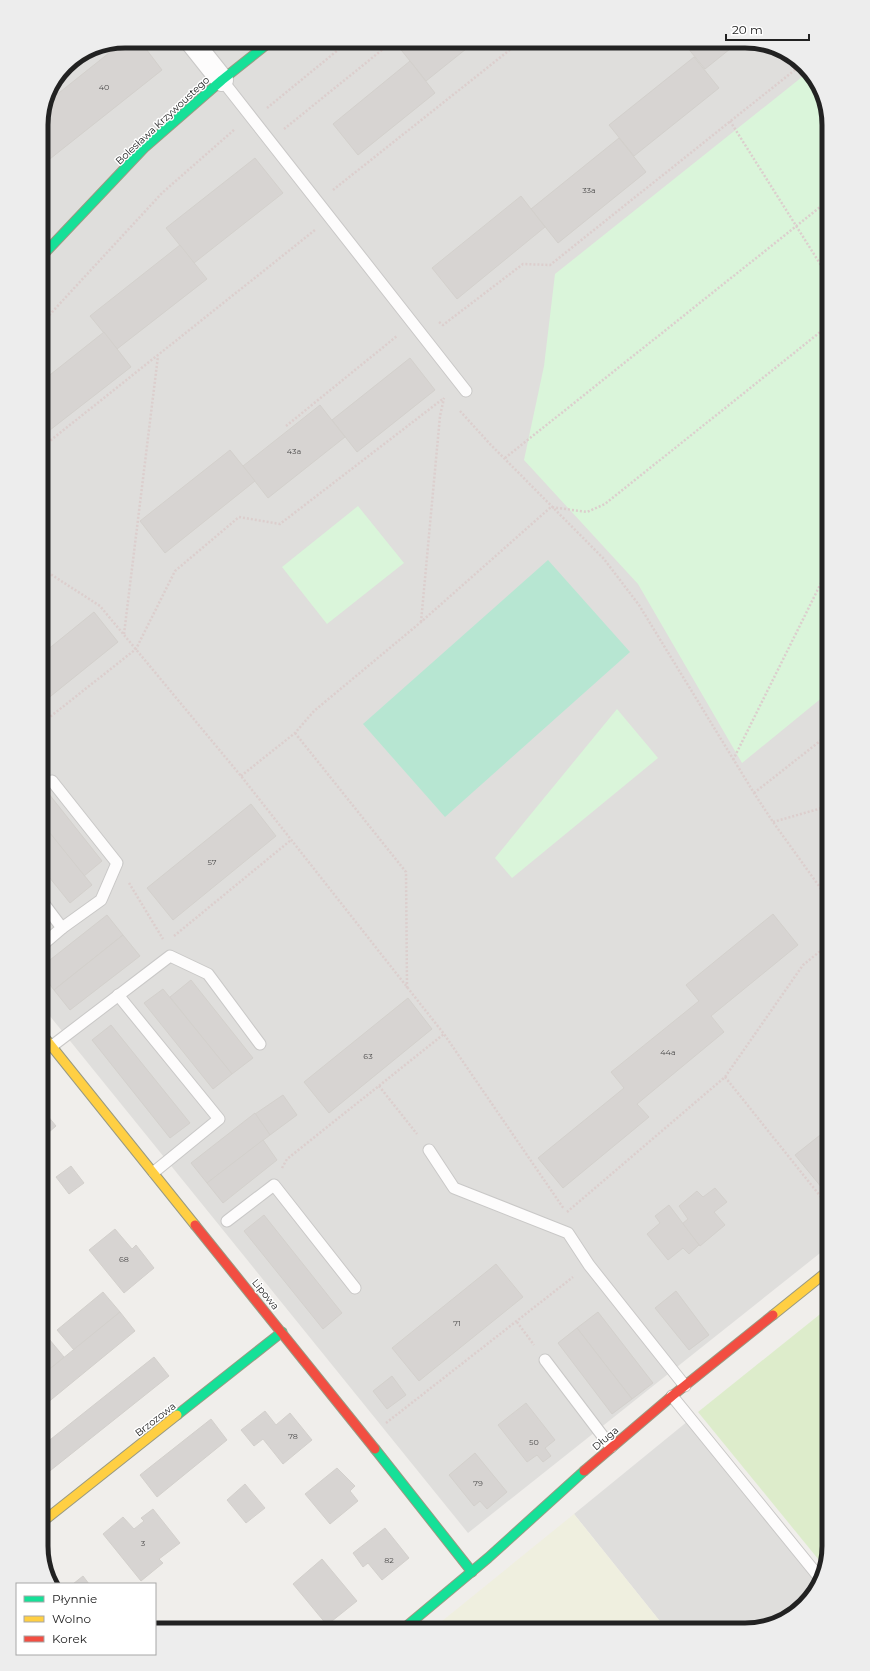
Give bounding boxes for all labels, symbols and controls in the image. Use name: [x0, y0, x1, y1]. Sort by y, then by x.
scale bar: [726, 16, 809, 42]
text: 20 m: [732, 22, 763, 37]
street label: Bolesława Krzywoustego: [113, 73, 212, 167]
house number: 40: [99, 82, 109, 92]
house number: 33a: [582, 185, 596, 195]
house number: 43a: [287, 446, 301, 456]
house number: 57: [207, 857, 217, 867]
house number: 44a: [660, 1047, 676, 1057]
house number: 63: [363, 1051, 373, 1061]
house number: 68: [119, 1254, 129, 1264]
street label: Lipowa: [249, 1276, 282, 1312]
house number: 71: [453, 1318, 461, 1328]
street label: Brzozowa: [132, 1399, 178, 1439]
street label: Długa: [590, 1423, 621, 1453]
house number: 78: [288, 1431, 298, 1441]
house number: 50: [529, 1437, 539, 1447]
house number: 79: [473, 1478, 483, 1488]
house number: 3: [141, 1538, 146, 1548]
house number: 82: [384, 1555, 394, 1565]
legend: [16, 1583, 156, 1655]
text: Płynnie: [52, 1591, 97, 1606]
text: Wolno: [52, 1611, 91, 1626]
text: Korek: [52, 1631, 88, 1646]

